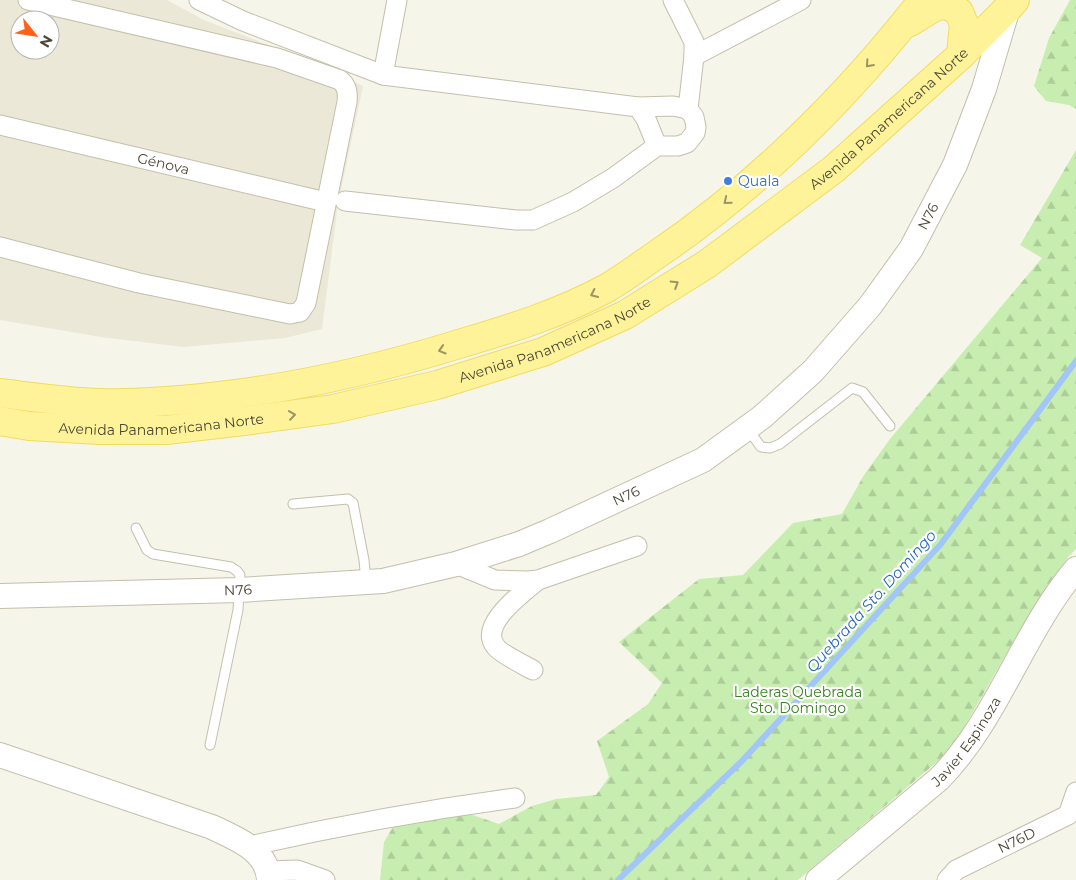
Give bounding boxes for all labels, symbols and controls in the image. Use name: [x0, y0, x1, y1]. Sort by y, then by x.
north arrow: [10, 10, 60, 60]
text: N: [36, 32, 57, 51]
street label: Avenida Panamericana Norte: [806, 44, 972, 193]
one-way arrow: [866, 58, 875, 67]
street label: Génova: [136, 149, 191, 178]
place label: Quala: [738, 172, 779, 190]
marker: Quala: [722, 175, 734, 187]
one-way arrow: [724, 196, 733, 204]
street label: N76: [914, 199, 943, 233]
one-way arrow: [670, 281, 679, 291]
one-way arrow: [590, 287, 599, 298]
street label: Avenida Panamericana Norte: [457, 292, 654, 387]
one-way arrow: [438, 344, 447, 354]
street label: Avenida Panamericana Norte: [58, 409, 265, 439]
one-way arrow: [289, 410, 297, 421]
street label: N76: [610, 481, 643, 510]
water label: Quebrada Sto. Domingo: [802, 526, 940, 676]
street label: N76: [224, 580, 253, 599]
park label: Laderas Quebrada Sto. Domingo: [734, 683, 862, 717]
street label: Javier Espinoza: [927, 693, 1005, 791]
street label: N76D: [995, 823, 1038, 857]

